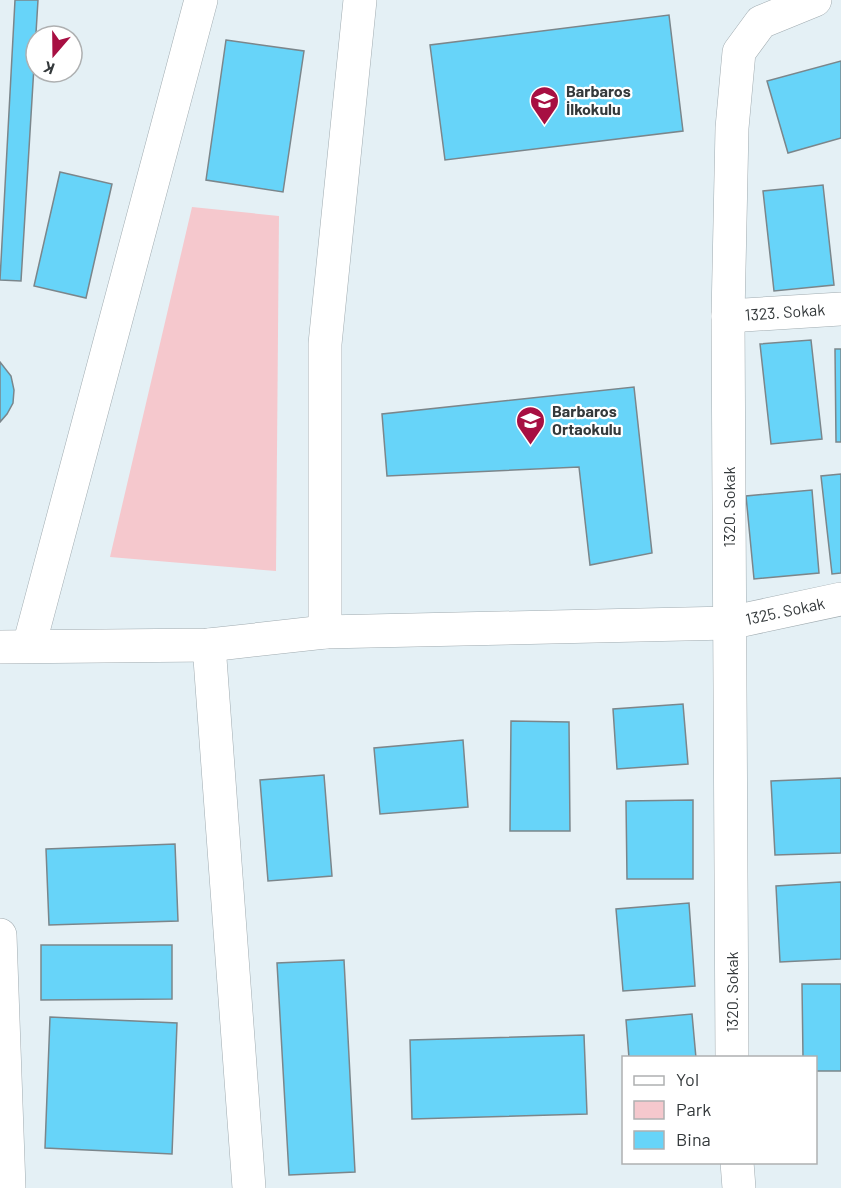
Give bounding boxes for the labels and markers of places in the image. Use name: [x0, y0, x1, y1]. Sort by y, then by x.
place label: Barbaros İlkokulu: [566, 81, 631, 118]
school or university icon: Barbaros İlkokulu: [529, 84, 561, 126]
place label: Barbaros Ortaokulu: [552, 401, 621, 438]
school or university icon: Barbaros Ortaokulu: [515, 404, 547, 446]

